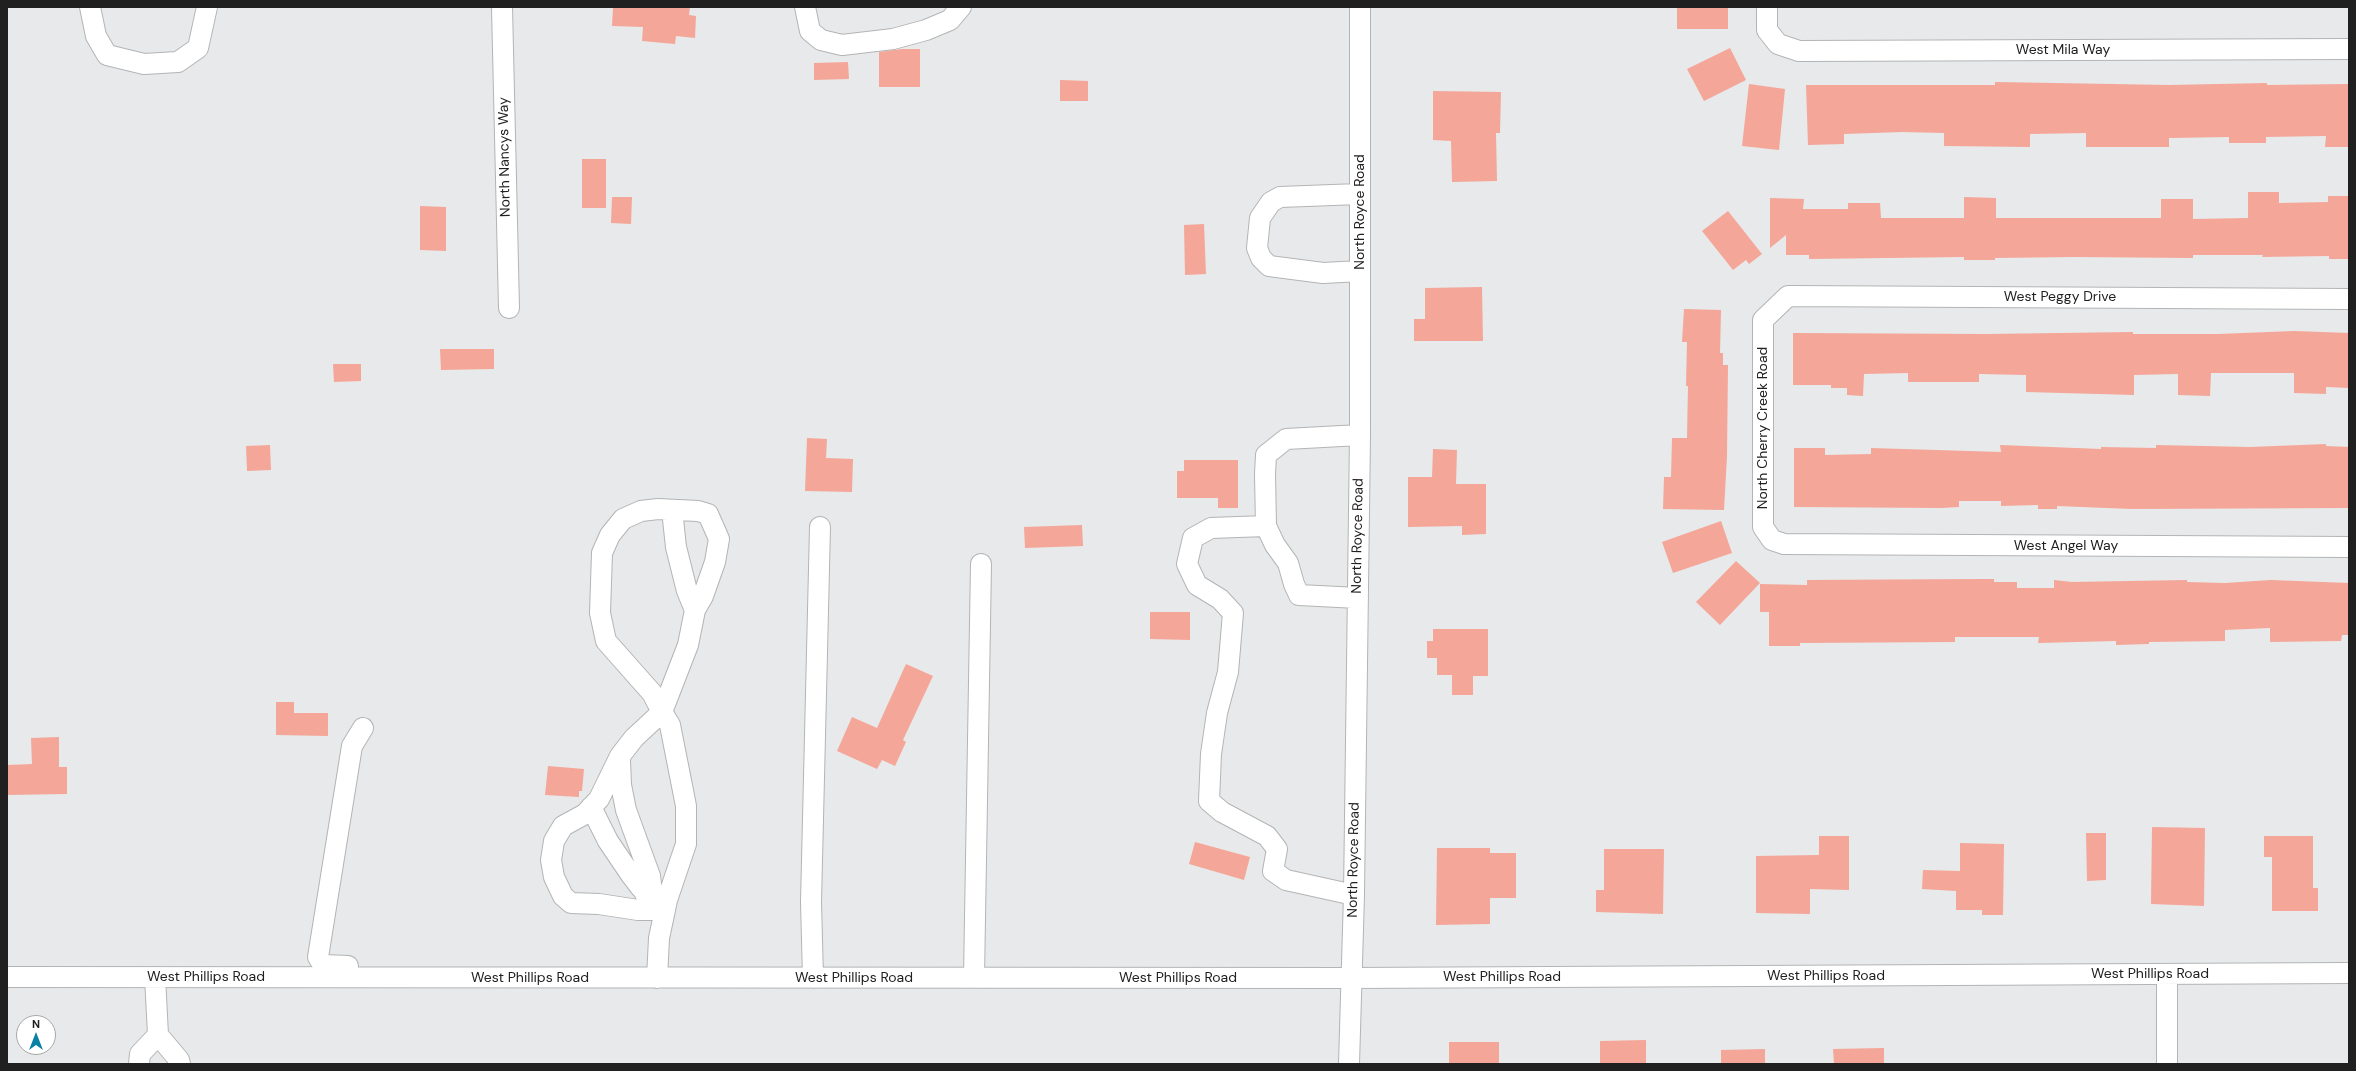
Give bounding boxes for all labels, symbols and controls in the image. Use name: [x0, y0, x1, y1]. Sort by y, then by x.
street label: West Mila Way: [2016, 42, 2110, 58]
street label: North Nancys Way: [496, 97, 514, 217]
street label: North Royce Road: [1352, 154, 1368, 270]
street label: West Peggy Drive: [2004, 289, 2116, 305]
street label: North Cherry Creek Road: [1755, 347, 1771, 509]
street label: North Royce Road: [1349, 478, 1367, 594]
street label: West Angel Way: [2014, 538, 2118, 554]
street label: North Royce Road: [1345, 802, 1363, 918]
street label: West Phillips Road: [2091, 966, 2209, 982]
street label: West Phillips Road: [1767, 968, 1885, 984]
street label: West Phillips Road: [147, 969, 265, 985]
street label: West Phillips Road: [1443, 969, 1561, 985]
street label: West Phillips Road: [471, 970, 589, 986]
street label: West Phillips Road: [795, 970, 913, 986]
street label: West Phillips Road: [1119, 970, 1237, 986]
north arrow: [16, 1015, 56, 1055]
text: N: [32, 1017, 40, 1031]

